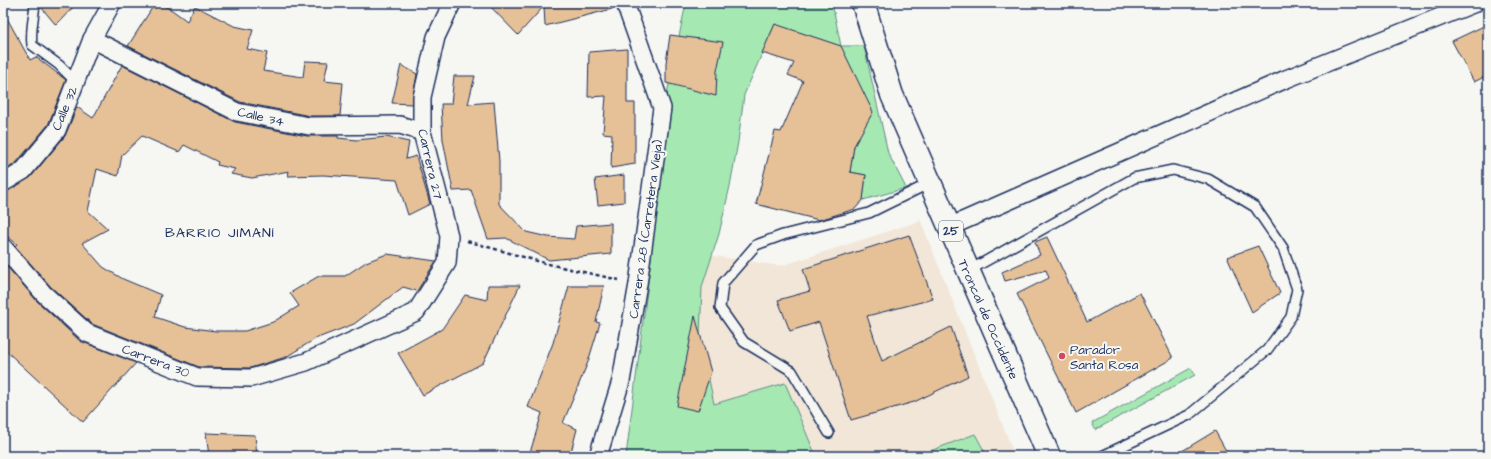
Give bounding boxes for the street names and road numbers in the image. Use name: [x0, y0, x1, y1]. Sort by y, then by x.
street label: Calle 32: [48, 83, 82, 133]
street label: Calle 34: [236, 103, 286, 131]
street label: Carrera 27: [413, 127, 447, 201]
street label: Carrera 28 (Carretera Vieja): [625, 138, 668, 320]
road number: 25: [939, 221, 963, 241]
street label: Troncal de Occidente: [953, 257, 1023, 382]
street label: Carrera 30: [119, 340, 192, 382]

